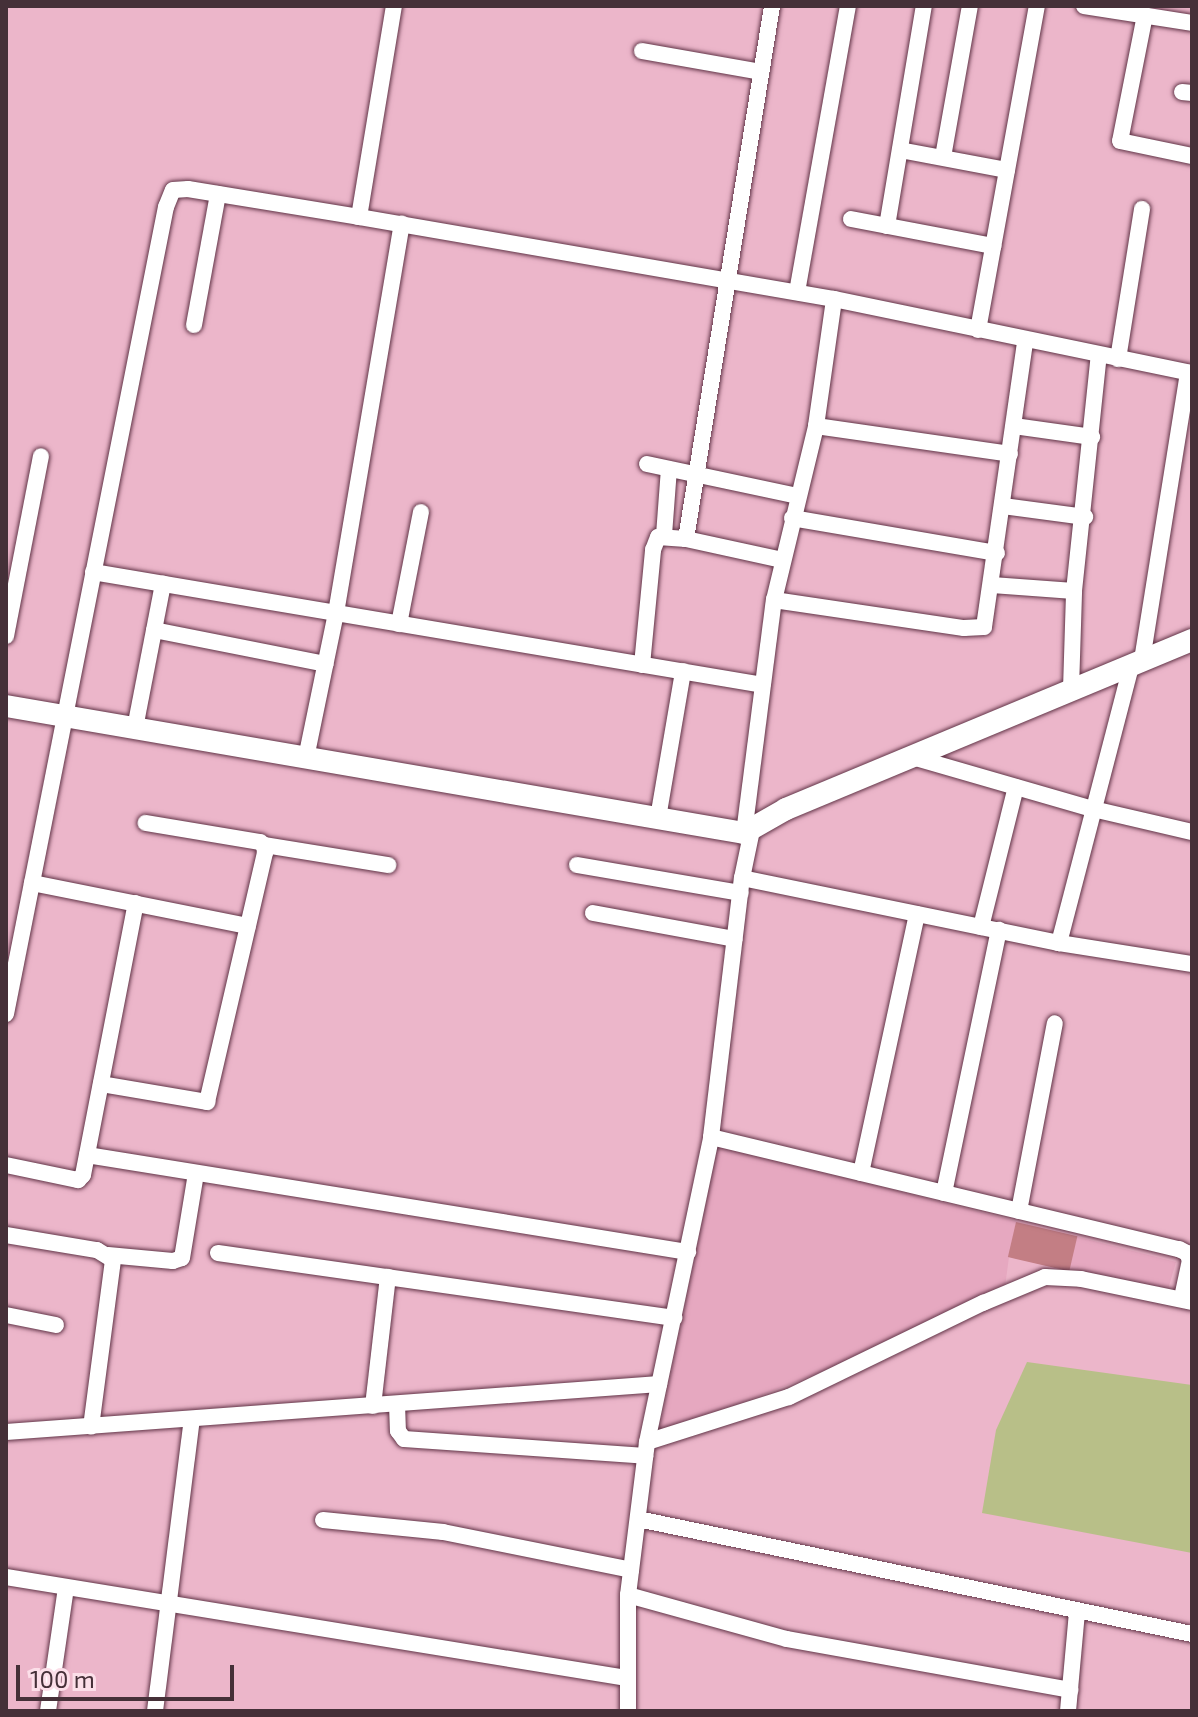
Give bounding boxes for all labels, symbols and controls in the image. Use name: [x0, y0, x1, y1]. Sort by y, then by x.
scale bar: [20, 1649, 238, 1699]
text: 100 m: [30, 1664, 95, 1693]

